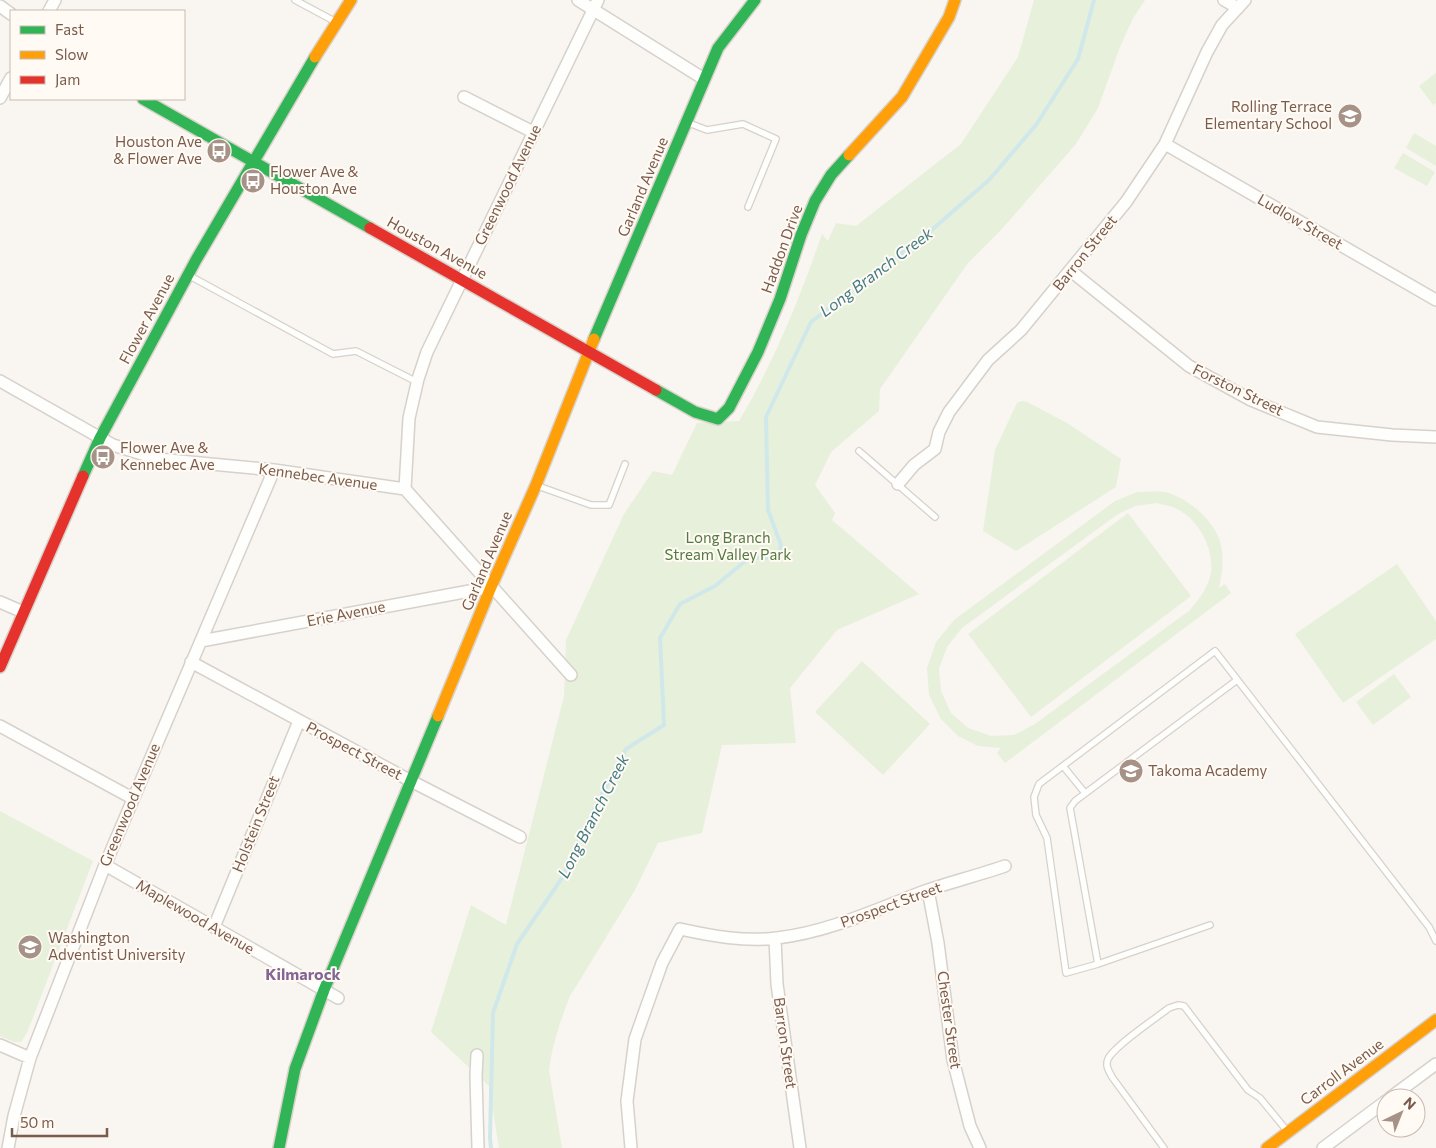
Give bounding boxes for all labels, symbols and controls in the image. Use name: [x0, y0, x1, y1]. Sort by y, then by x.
legend: [10, 10, 185, 100]
text: Fast: [55, 20, 84, 38]
text: Slow: [55, 45, 88, 63]
text: Jam: [55, 70, 80, 88]
place label: Rolling Terrace Elementary School: [1205, 97, 1332, 132]
school or university icon: Rolling Terrace Elementary School: [1337, 103, 1363, 129]
street label: Greenwood Avenue: [470, 121, 544, 248]
place label: Houston Ave & Flower Ave: [113, 132, 202, 167]
street label: Garland Avenue: [613, 134, 671, 239]
bus stop icon: Houston Ave & Flower Ave: [206, 138, 232, 164]
place label: Flower Ave & Houston Ave: [270, 162, 359, 197]
bus stop icon: Flower Ave & Houston Ave: [240, 168, 266, 194]
street label: Ludlow Street: [1255, 189, 1346, 253]
street label: Haddon Drive: [757, 202, 805, 295]
street label: Barron Street: [1048, 211, 1120, 294]
street label: Houston Avenue: [384, 212, 491, 282]
water label: Long Branch Creek: [815, 223, 936, 320]
street label: Flower Avenue: [115, 270, 177, 367]
street label: Forston Street: [1190, 359, 1287, 419]
place label: Flower Ave & Kennebec Ave: [120, 438, 215, 473]
bus stop icon: Flower Ave & Kennebec Ave: [90, 444, 116, 470]
street label: Kennebec Avenue: [258, 459, 379, 493]
street label: Garland Avenue: [457, 508, 515, 613]
park label: Long Branch Stream Valley Park: [665, 528, 791, 563]
street label: Erie Avenue: [305, 597, 387, 629]
street label: Prospect Street: [303, 717, 406, 783]
street label: Greenwood Avenue: [95, 740, 163, 869]
water label: Long Branch Creek: [553, 750, 632, 881]
school or university icon: Takoma Academy: [1118, 758, 1144, 784]
place label: Takoma Academy: [1148, 761, 1267, 779]
street label: Holstein Street: [228, 773, 283, 875]
street label: Maplewood Avenue: [133, 875, 258, 957]
street label: Prospect Street: [838, 877, 944, 931]
place label: Washington Adventist University: [48, 928, 186, 963]
school or university icon: Washington Adventist University: [17, 934, 43, 960]
district label: Kilmarock: [265, 964, 341, 983]
street label: Chester Street: [934, 970, 966, 1070]
street label: Barron Street: [771, 996, 801, 1090]
street label: Carroll Avenue: [1296, 1034, 1387, 1108]
north arrow: [1376, 1088, 1426, 1138]
text: N: [1401, 1093, 1420, 1113]
scale bar: [12, 1106, 108, 1138]
text: 50 m: [20, 1113, 54, 1131]

